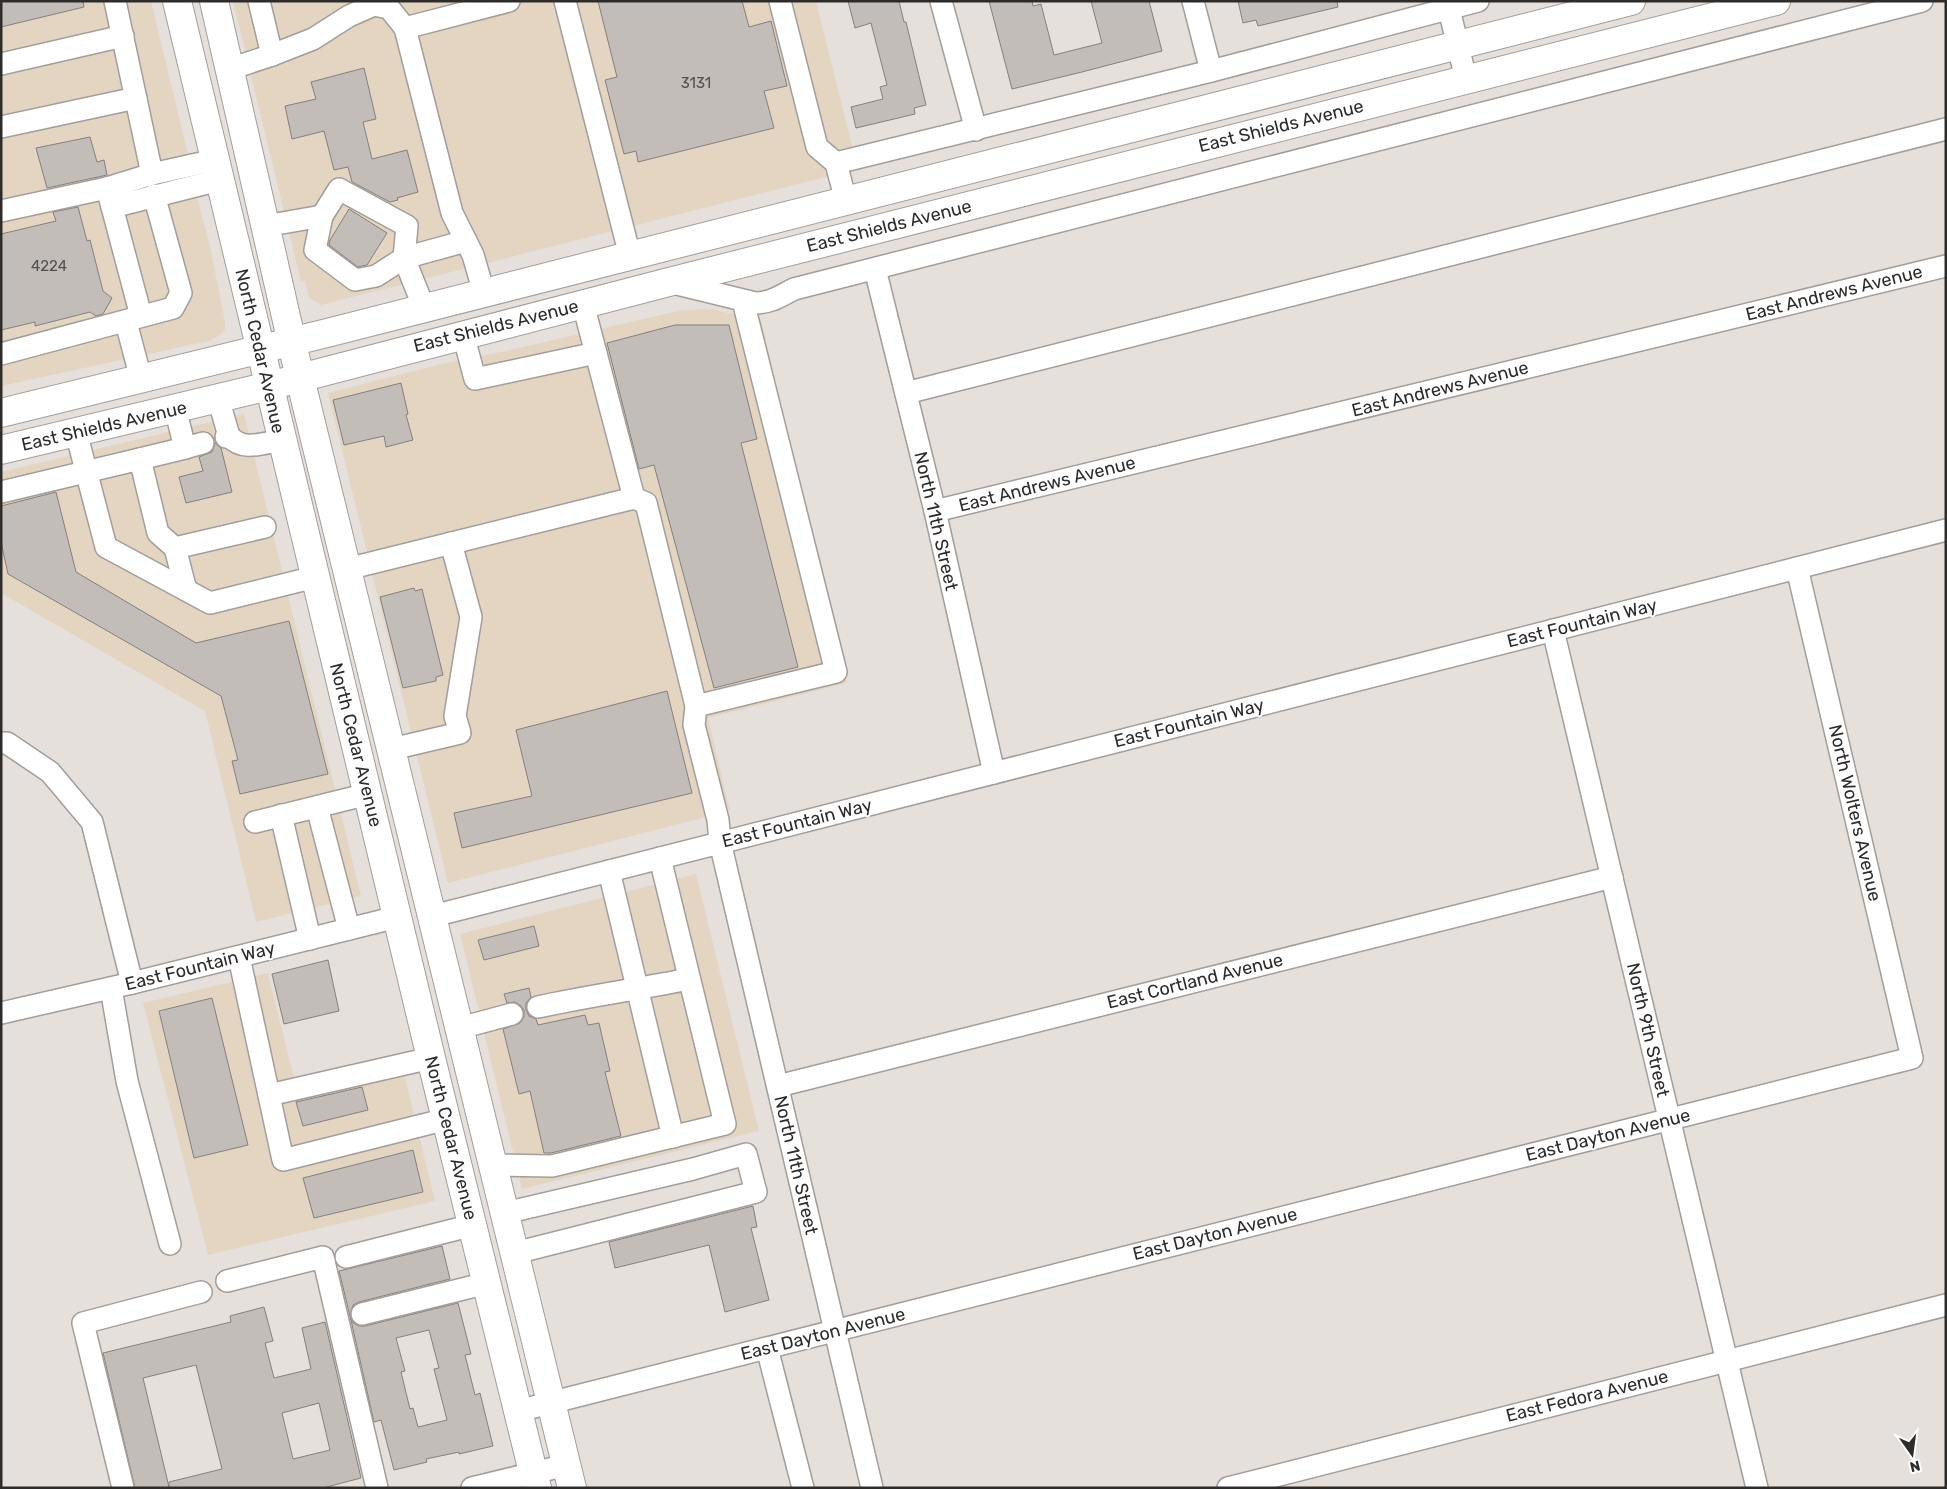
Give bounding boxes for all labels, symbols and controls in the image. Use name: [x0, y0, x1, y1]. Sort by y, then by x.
house number: 3131: [681, 74, 711, 92]
street label: East Shields Avenue: [1196, 95, 1366, 157]
street label: East Shields Avenue: [804, 195, 974, 257]
house number: 4224: [31, 257, 67, 275]
street label: East Andrews Avenue: [1743, 260, 1925, 326]
street label: North Cedar Avenue: [230, 267, 290, 435]
street label: East Shields Avenue: [411, 295, 581, 357]
street label: East Andrews Avenue: [1349, 356, 1531, 422]
street label: East Shields Avenue: [19, 396, 189, 456]
street label: North 11th Street: [909, 449, 963, 593]
street label: East Andrews Avenue: [956, 451, 1138, 517]
street label: East Fountain Way: [1505, 594, 1659, 652]
street label: North Cedar Avenue: [325, 661, 387, 829]
street label: East Fountain Way: [1112, 694, 1266, 752]
street label: North Wolters Avenue: [1824, 723, 1886, 903]
street label: East Fountain Way: [720, 794, 874, 852]
street label: East Fountain Way: [123, 937, 277, 995]
street label: East Cortland Avenue: [1105, 948, 1285, 1014]
street label: North 9th Street: [1622, 961, 1674, 1099]
street label: North Cedar Avenue: [420, 1054, 482, 1222]
street label: North 11th Street: [769, 1093, 823, 1237]
street label: East Dayton Avenue: [1523, 1104, 1693, 1166]
street label: East Dayton Avenue: [1130, 1203, 1300, 1265]
street label: East Dayton Avenue: [738, 1303, 908, 1365]
street label: East Fedora Avenue: [1504, 1365, 1670, 1427]
north arrow: [1887, 1429, 1937, 1479]
text: N: [1908, 1457, 1922, 1476]

